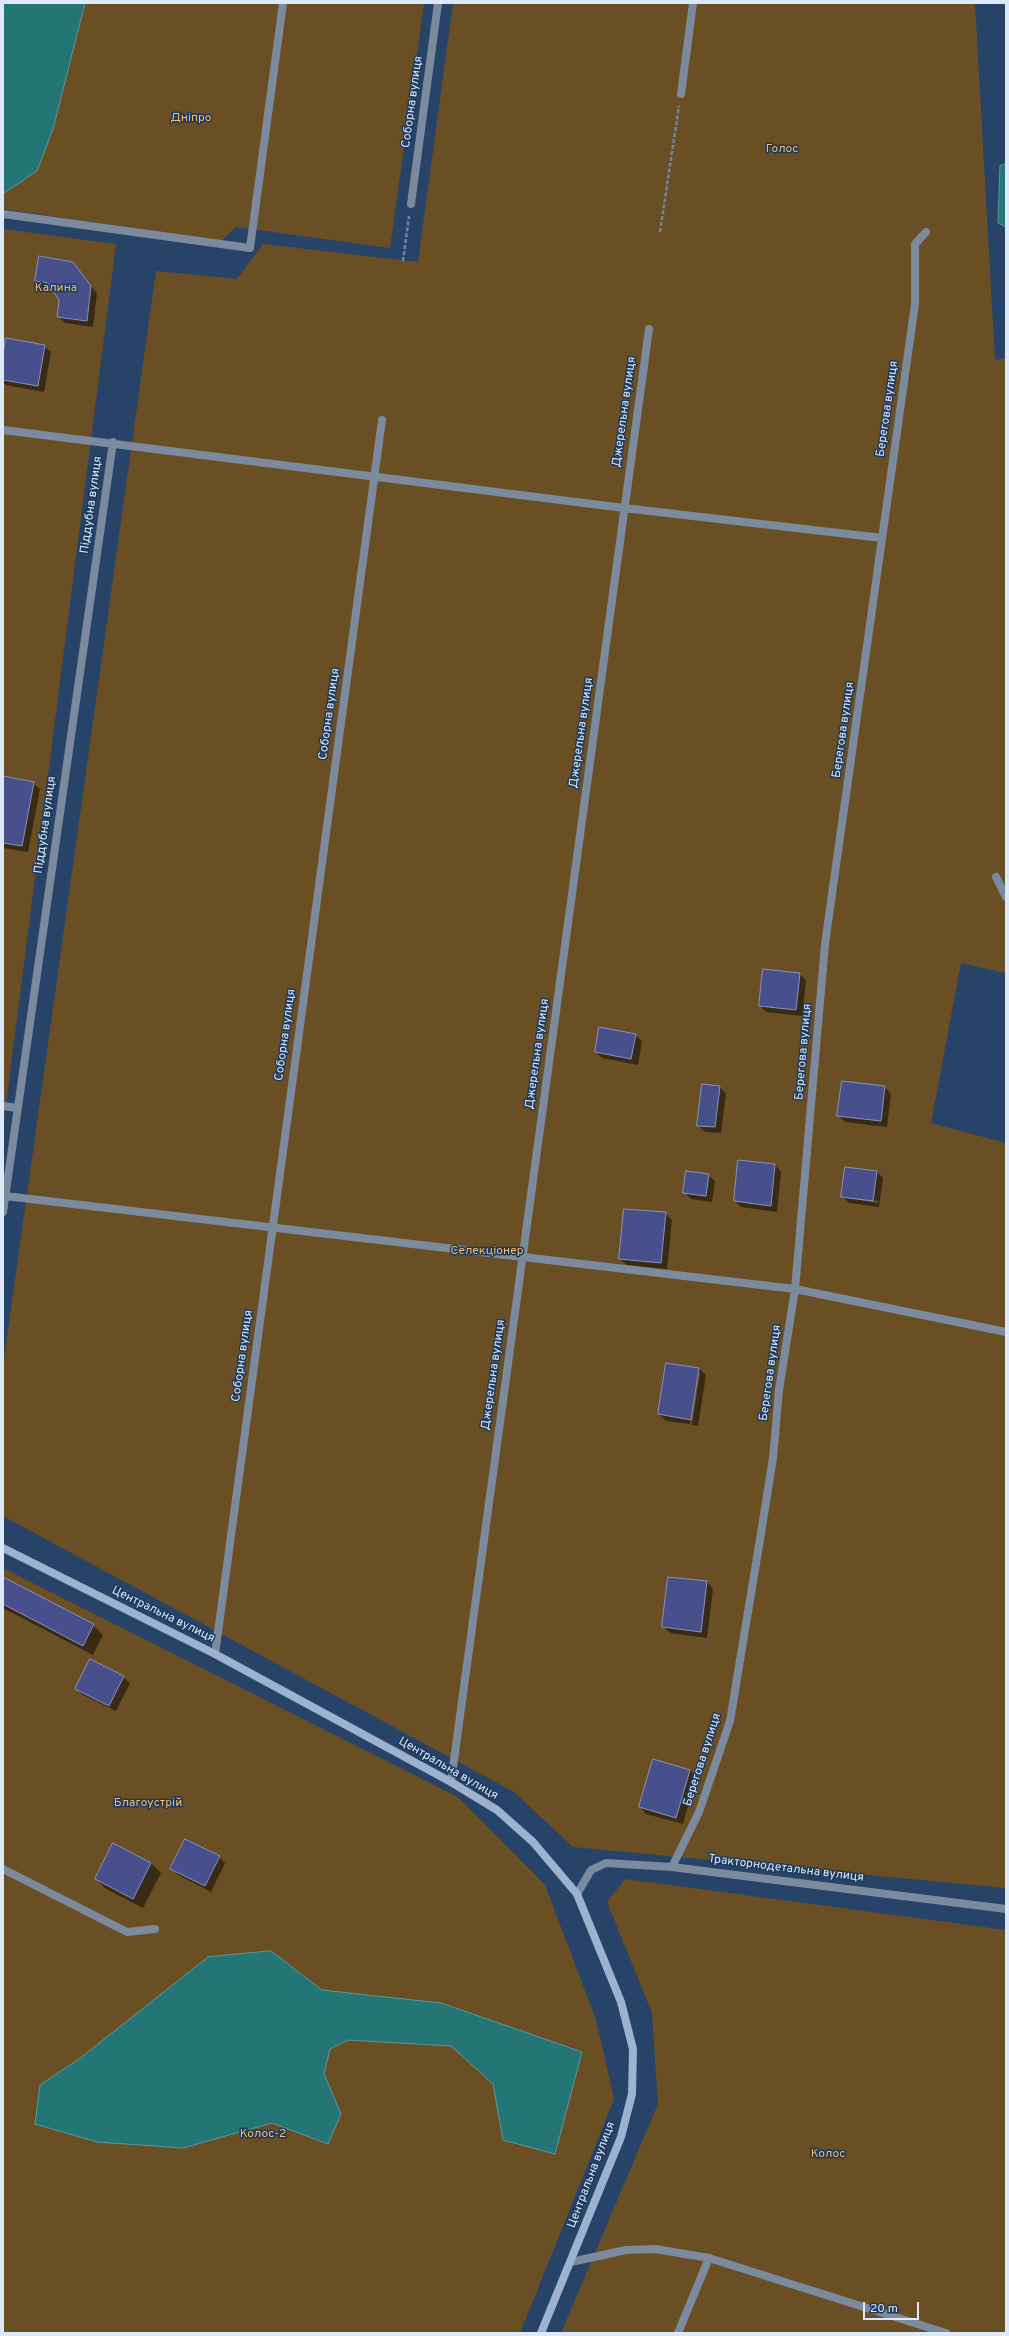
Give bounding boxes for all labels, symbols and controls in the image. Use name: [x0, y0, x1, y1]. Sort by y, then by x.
street label: Соборна вулиця: [399, 55, 427, 149]
park label: Дніпро: [170, 112, 212, 126]
park label: Голос: [766, 143, 798, 157]
park label: Калина: [35, 282, 77, 296]
street label: Джерельна вулиця: [610, 356, 640, 468]
street label: Берегова вулиця: [874, 360, 902, 458]
street label: Піддубна вулиця: [78, 455, 106, 555]
street label: Соборна вулиця: [316, 667, 344, 761]
street label: Джерельна вулиця: [567, 677, 597, 789]
street label: Берегова вулиця: [830, 681, 858, 779]
street label: Піддубна вулиця: [32, 775, 60, 875]
street label: Соборна вулиця: [272, 988, 300, 1082]
street label: Джерельна вулиця: [523, 998, 553, 1110]
street label: Берегова вулиця: [793, 1003, 815, 1101]
park label: Селекціонер: [451, 1245, 523, 1259]
street label: Соборна вулиця: [229, 1309, 257, 1403]
street label: Джерельна вулиця: [479, 1319, 509, 1431]
street label: Берегова вулиця: [757, 1324, 785, 1422]
street label: Центральна вулиця: [109, 1584, 217, 1646]
street label: Берегова вулиця: [681, 1712, 725, 1808]
street label: Центральна вулиця: [396, 1735, 500, 1803]
park label: Благоустрій: [114, 1797, 182, 1811]
street label: Тракторнодетальна вулиця: [707, 1852, 865, 1886]
street label: Центральна вулиця: [565, 2120, 619, 2230]
park label: Колос-2: [240, 2128, 286, 2142]
park label: Колос: [811, 2148, 845, 2162]
scale bar: [865, 2294, 921, 2320]
text: 20 m: [870, 2301, 898, 2317]

